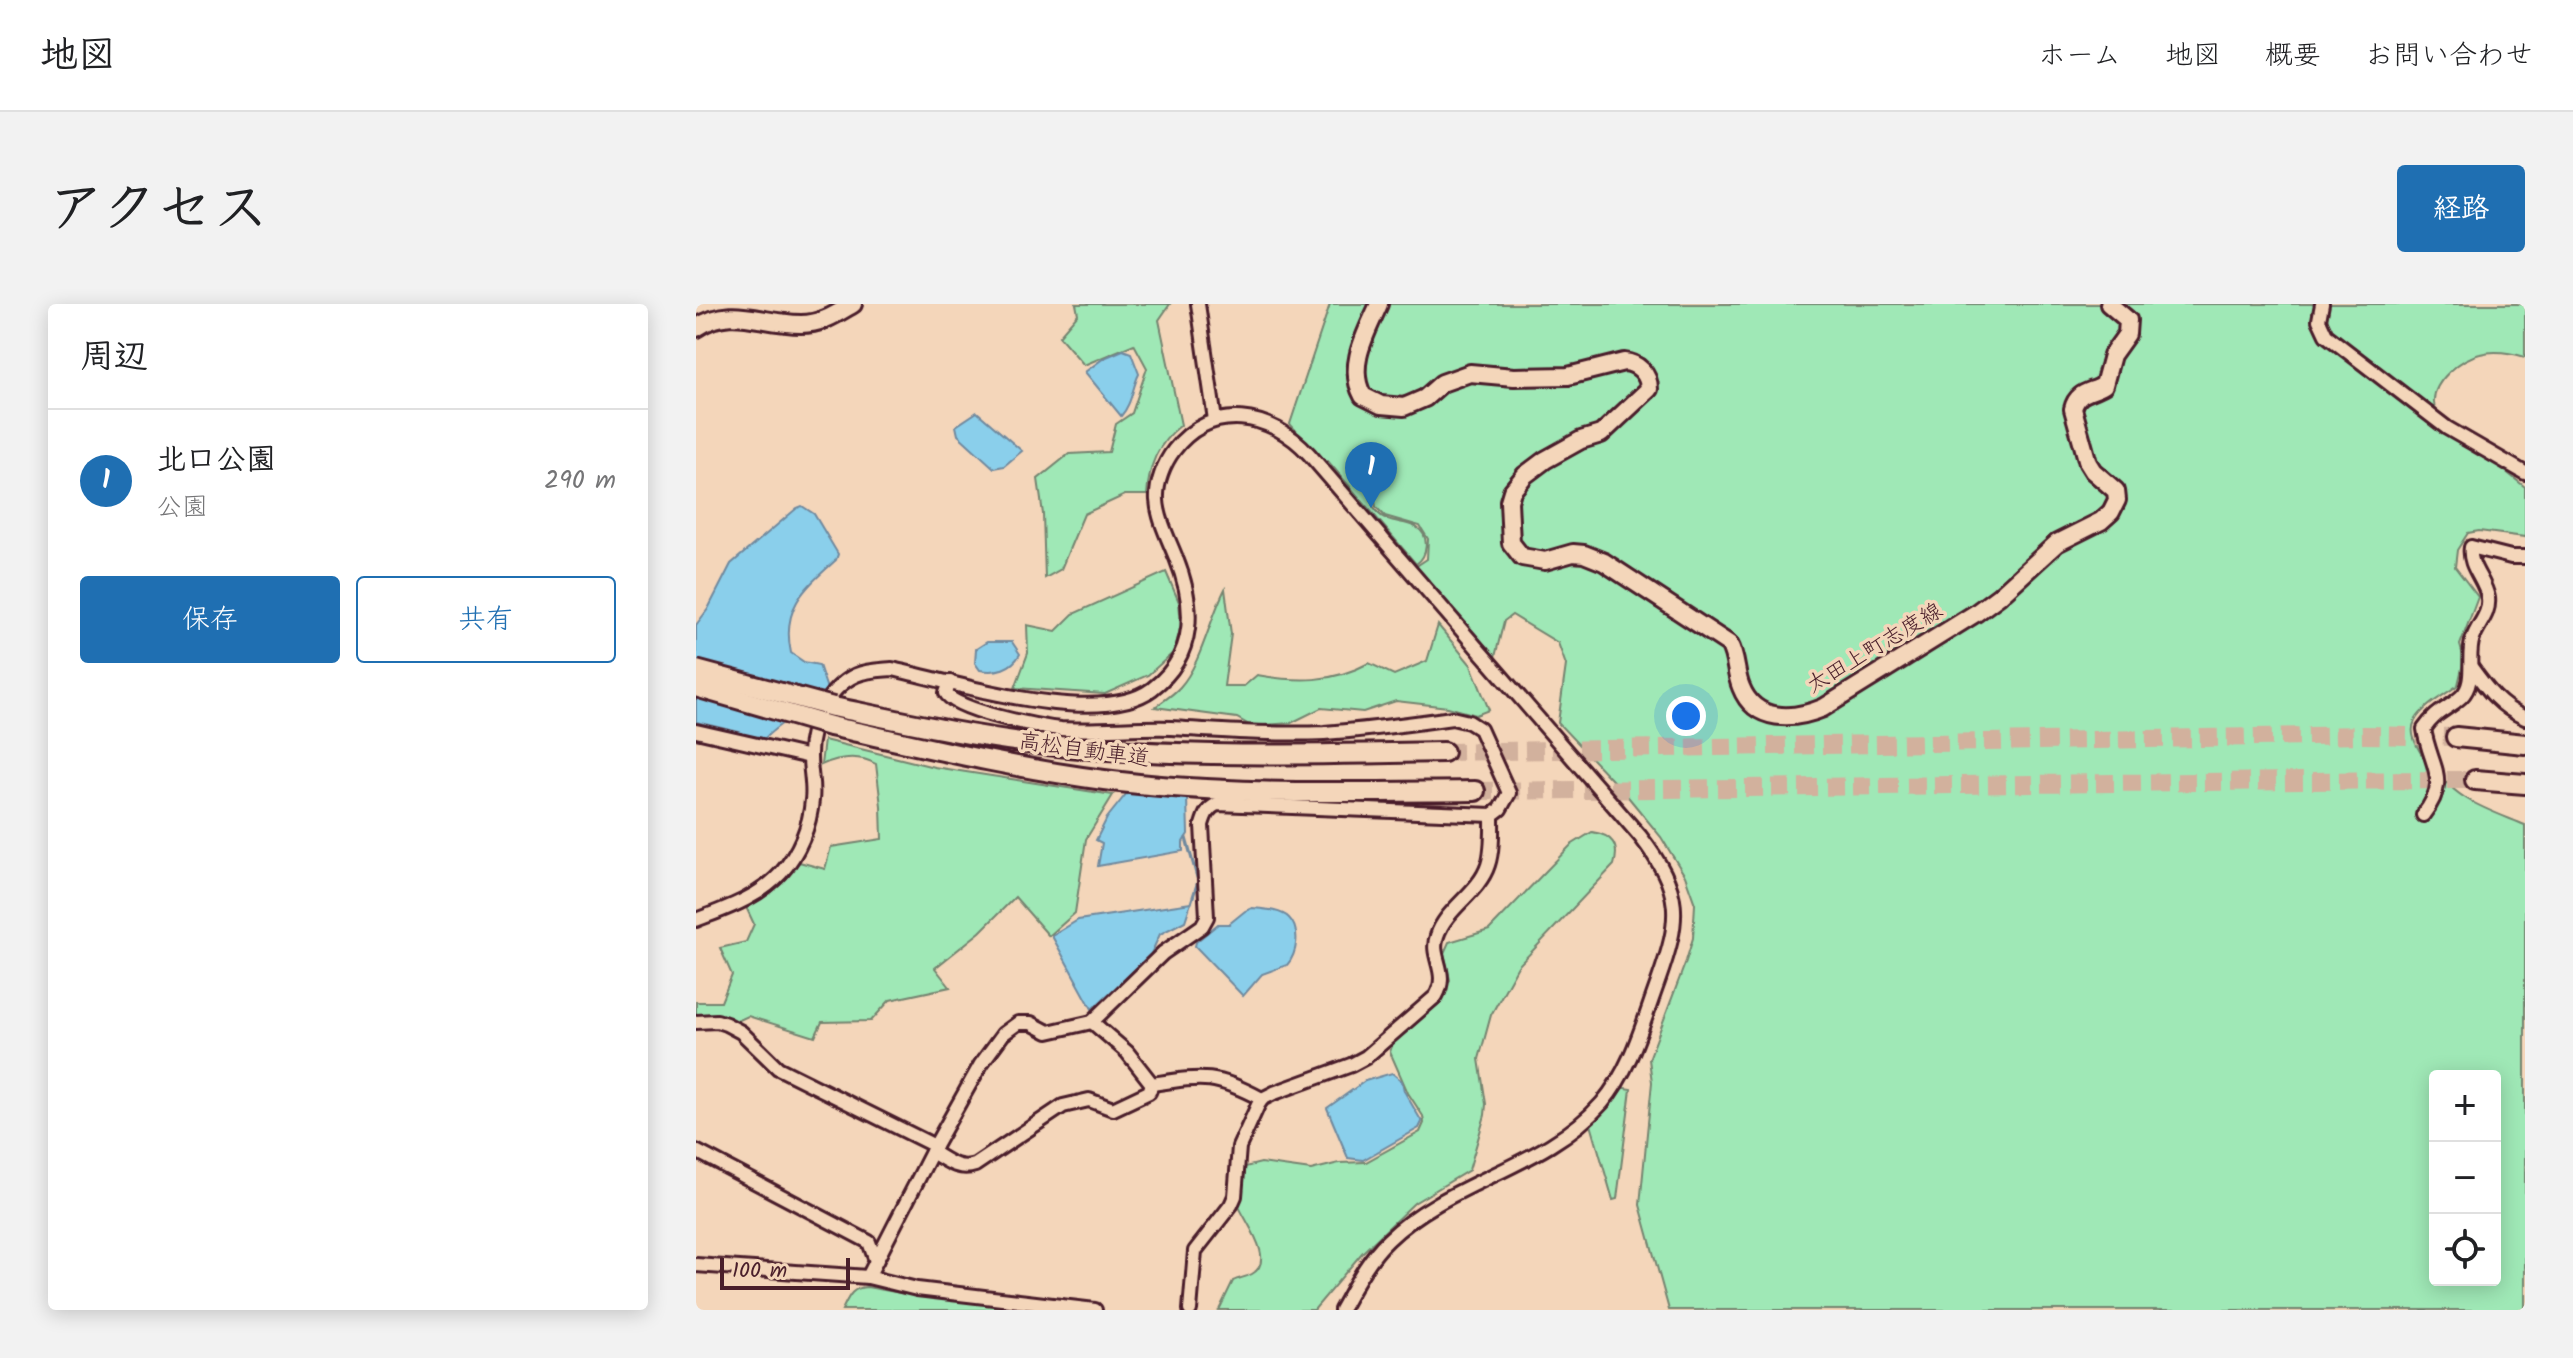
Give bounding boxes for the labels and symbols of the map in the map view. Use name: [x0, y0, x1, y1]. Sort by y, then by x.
pin: 1: [1345, 442, 1397, 508]
street label: 太田上町志度線: [1800, 594, 1950, 704]
your location: [1666, 696, 1706, 736]
street label: 高松自動車道: [1016, 724, 1152, 778]
scale bar: [720, 1254, 850, 1290]

